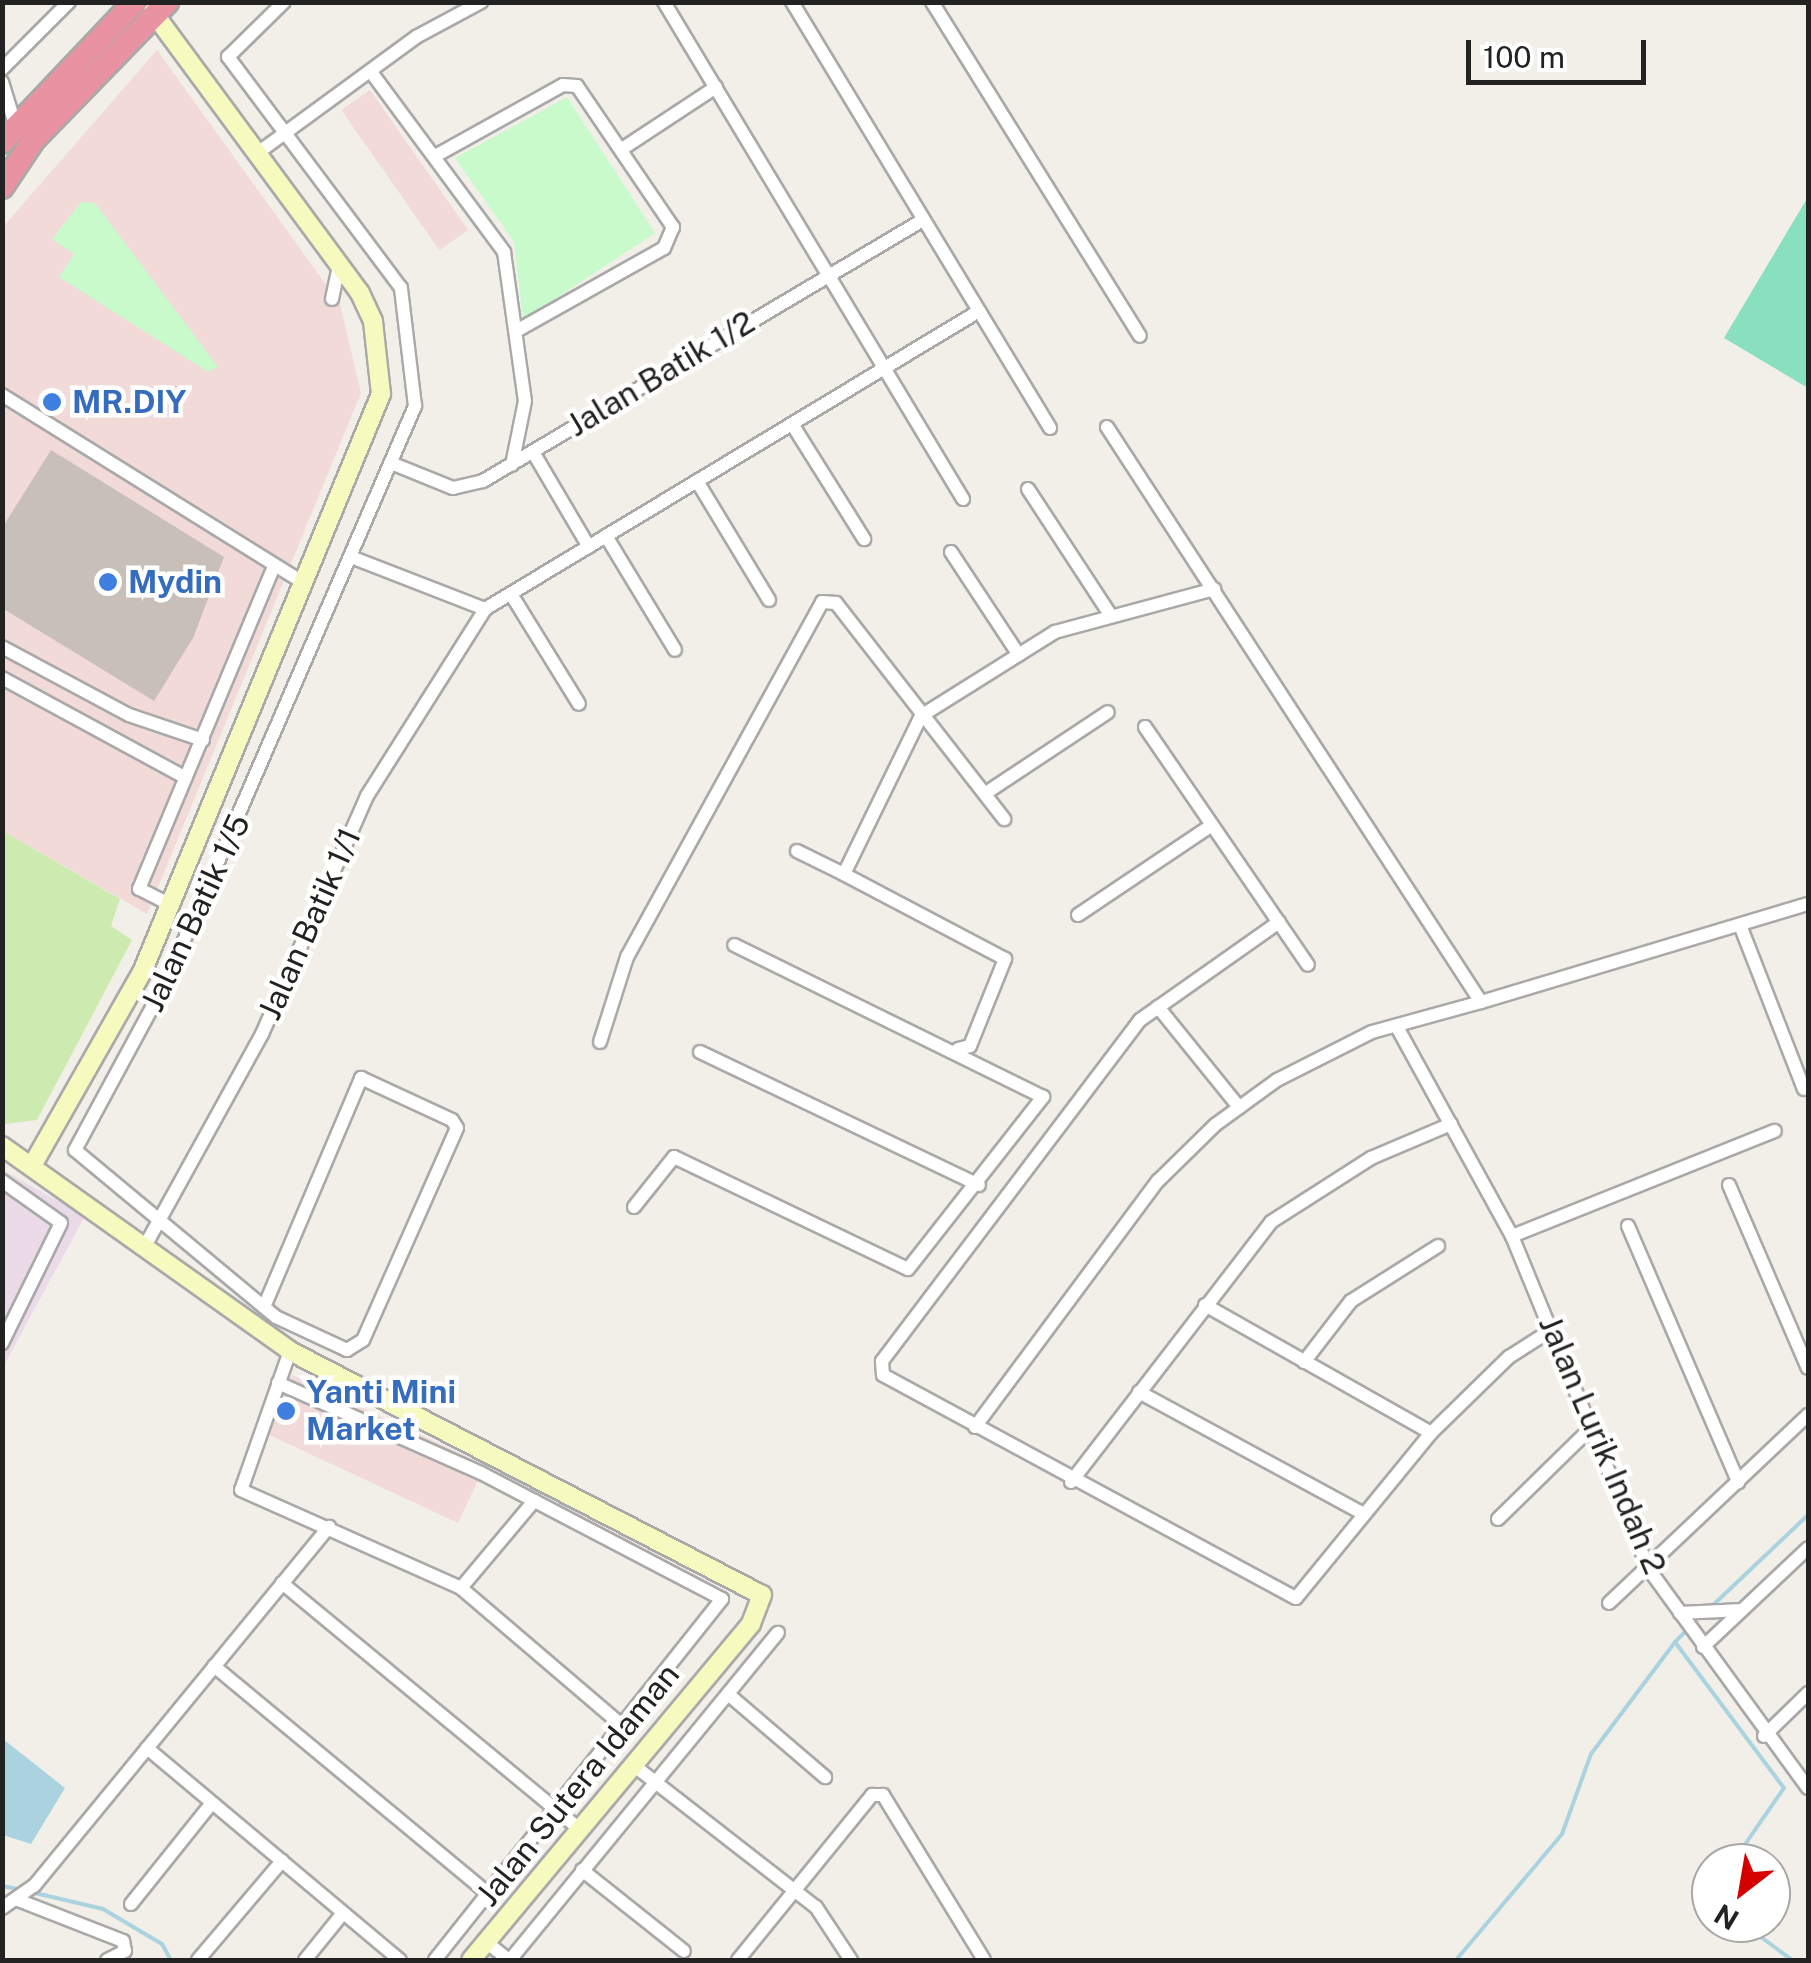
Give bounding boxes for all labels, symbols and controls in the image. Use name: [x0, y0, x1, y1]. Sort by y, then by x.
scale bar: [1471, 20, 1651, 82]
text: 100 m: [1483, 39, 1565, 75]
street label: Jalan Batik 1/2: [560, 303, 762, 445]
place label: MR.DIY: [72, 383, 187, 421]
marker: MR.DIY: [41, 391, 63, 413]
place label: Mydin: [128, 563, 222, 601]
marker: Mydin: [97, 571, 119, 593]
street label: Jalan Batik 1/5: [134, 808, 258, 1018]
street label: Jalan Batik 1/1: [251, 822, 369, 1026]
street label: Jalan Lurik Indah 2: [1530, 1310, 1674, 1580]
place label: Yanti Mini Market: [306, 1374, 456, 1449]
marker: Yanti Mini Market: [275, 1400, 297, 1422]
street label: Jalan Sutera Idaman: [469, 1656, 687, 1914]
north arrow: [1691, 1843, 1791, 1943]
text: N: [1708, 1898, 1744, 1937]

